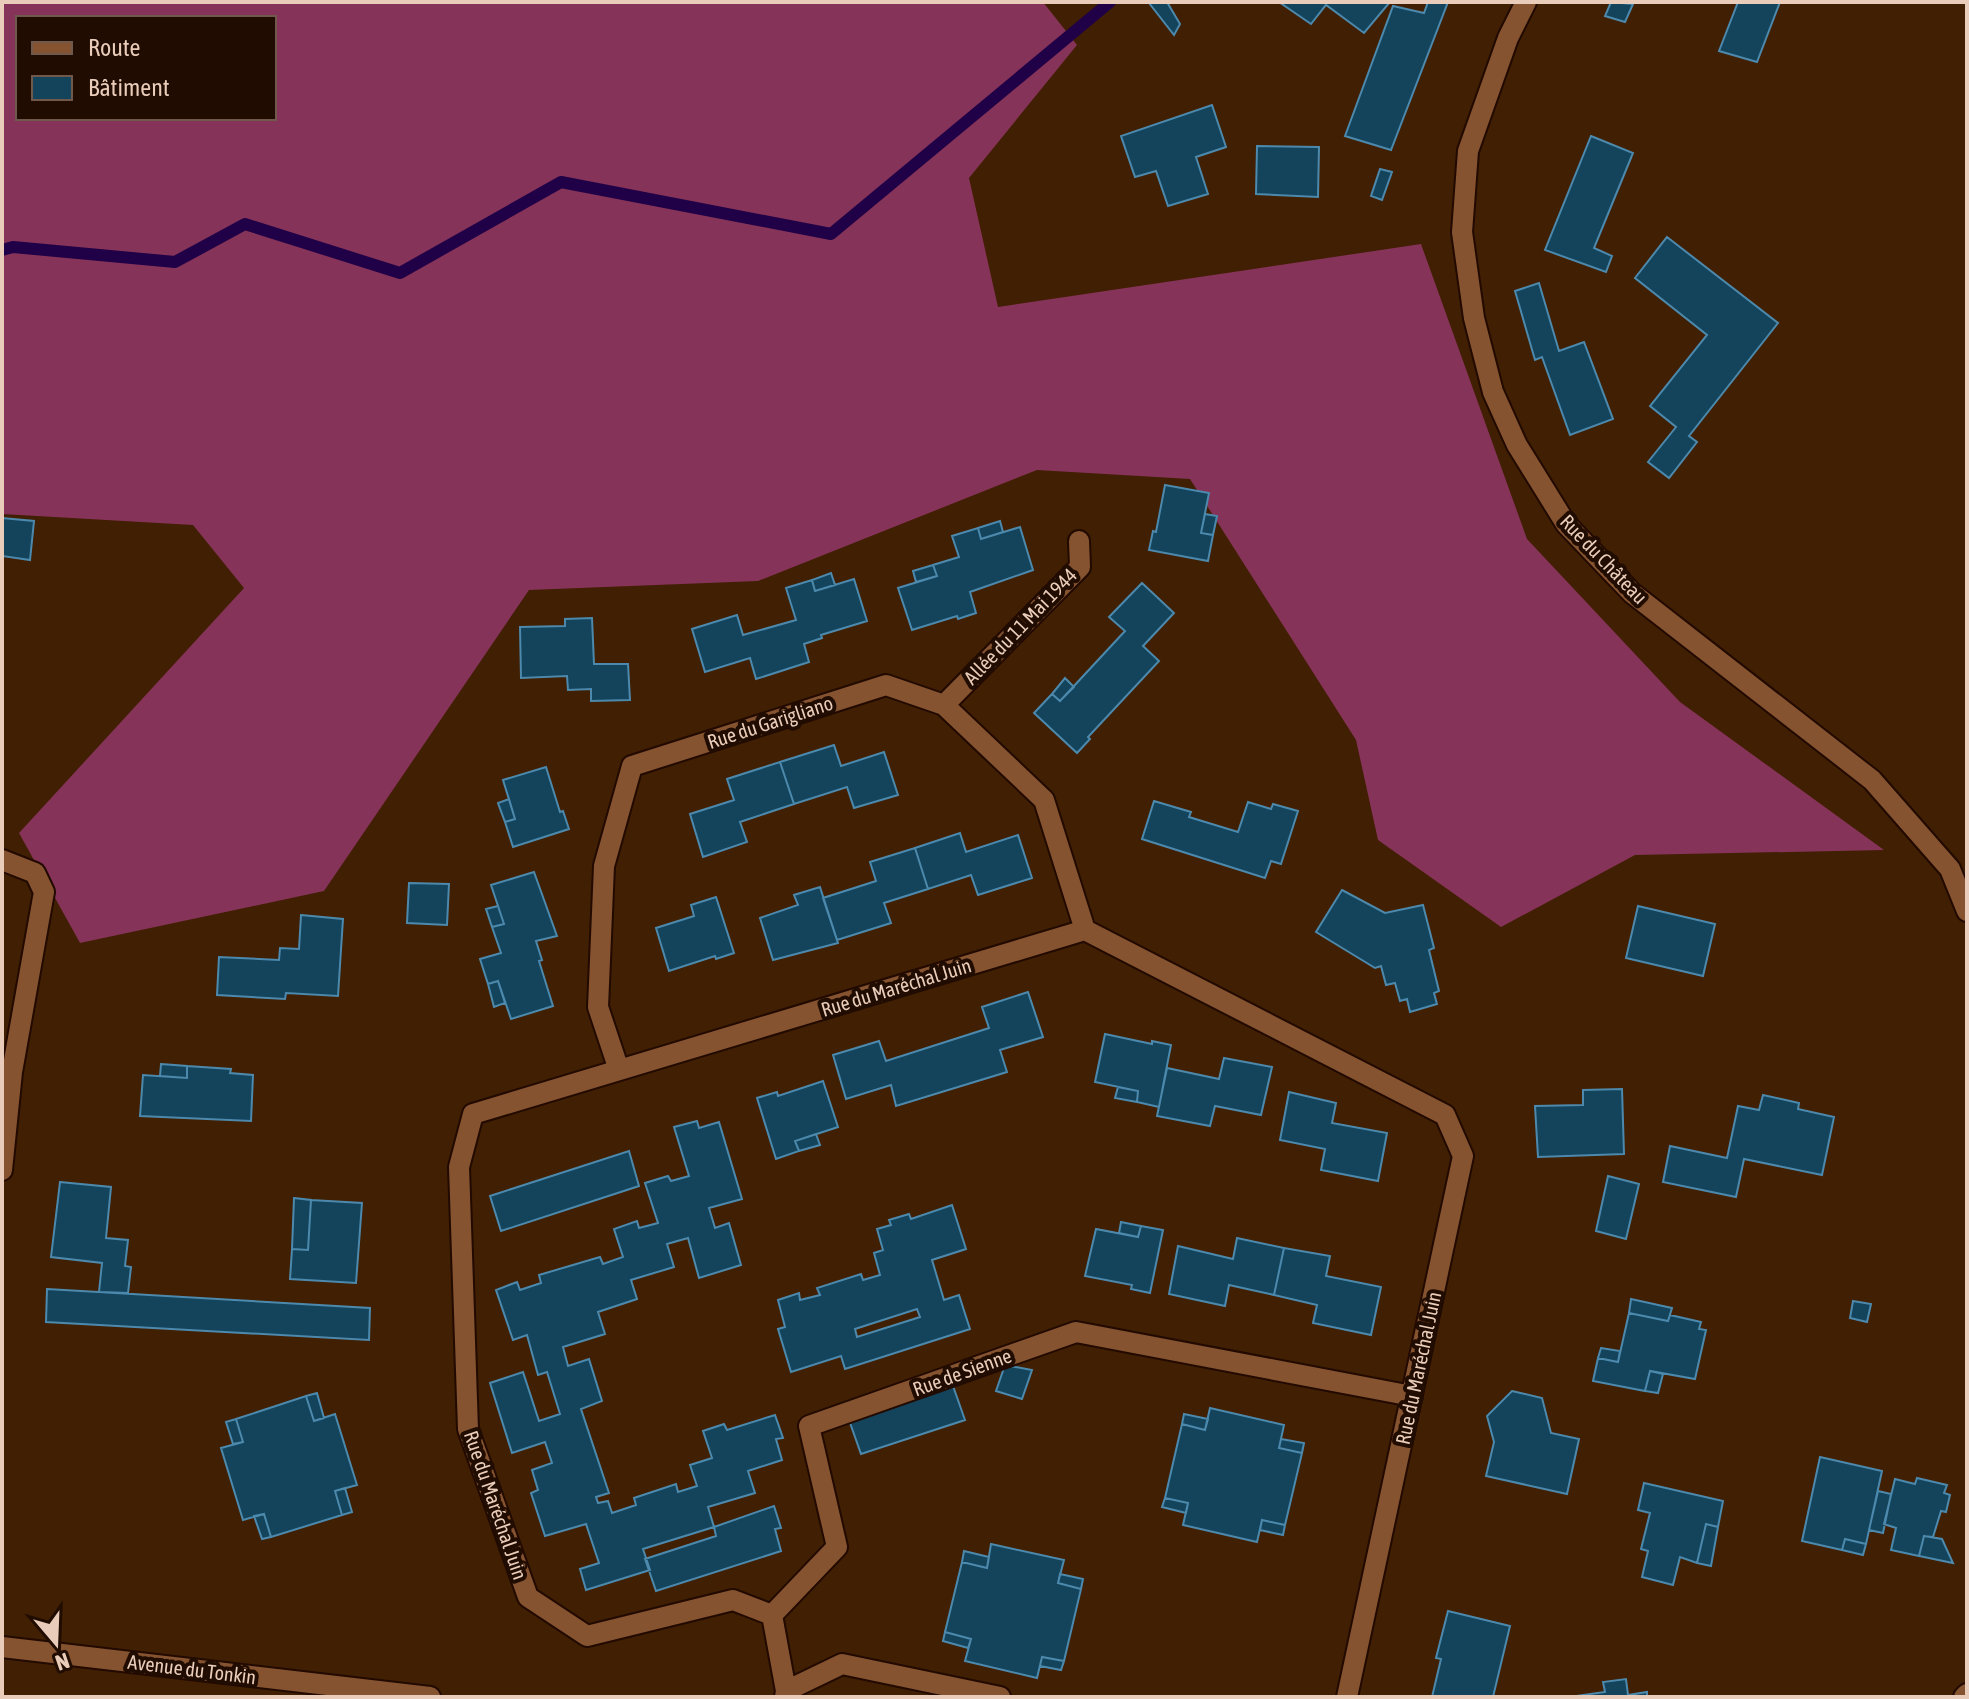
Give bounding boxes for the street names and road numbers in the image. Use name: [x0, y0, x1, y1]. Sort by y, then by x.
street label: Rue du Château: [1556, 510, 1652, 608]
street label: Allée du 11 Mai 1944: [959, 563, 1081, 689]
street label: Rue du Garigliano: [704, 691, 836, 753]
street label: Rue du Maréchal Juin: [818, 953, 974, 1021]
street label: Rue du Maréchal Juin: [1391, 1289, 1445, 1447]
street label: Rue de Sienne: [910, 1344, 1014, 1400]
street label: Rue du Maréchal Juin: [460, 1428, 532, 1582]
street label: Avenue du Tonkin: [126, 1650, 258, 1688]

